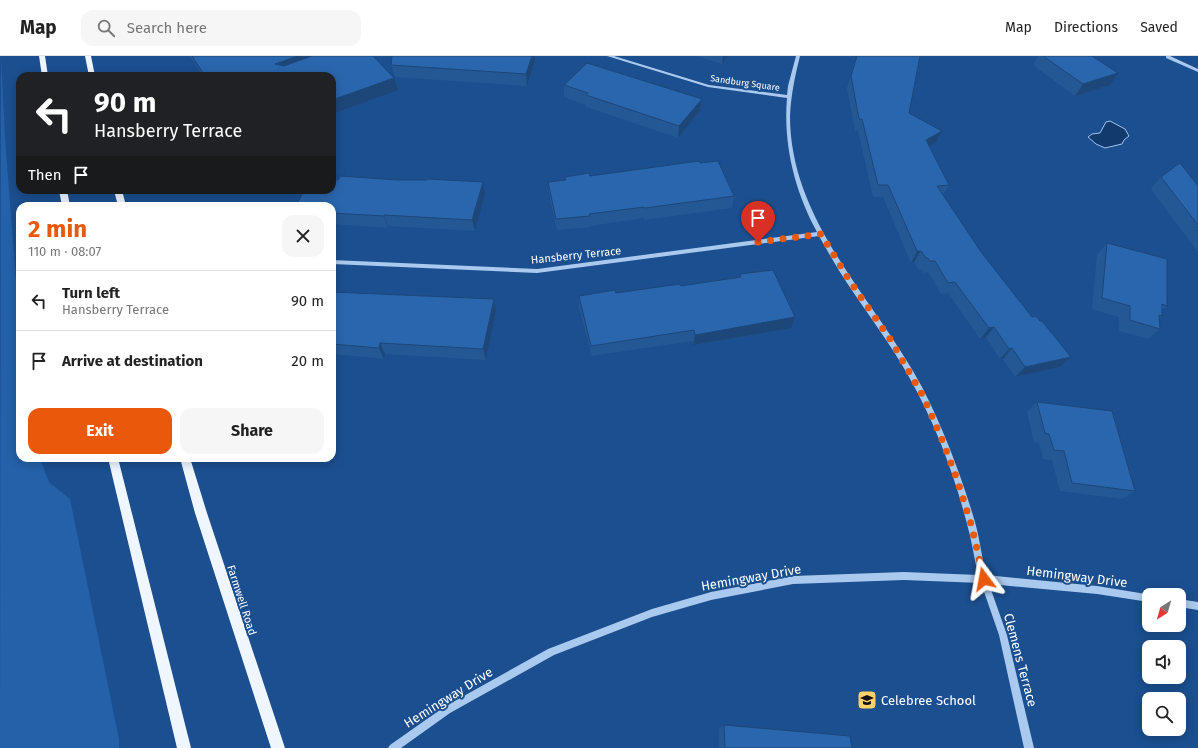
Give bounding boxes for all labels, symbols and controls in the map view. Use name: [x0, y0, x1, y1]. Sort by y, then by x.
search box: [81, 10, 361, 46]
text: Map: [20, 16, 57, 39]
icon: search: [95, 17, 117, 39]
text: Search here: [127, 19, 207, 37]
text: Map: [1005, 19, 1032, 36]
text: Directions: [1054, 19, 1118, 36]
text: Saved: [1140, 19, 1178, 36]
street label: Sandburg Square: [710, 73, 780, 93]
text: 90 m: [94, 86, 156, 119]
icon: left: [28, 88, 80, 140]
text: Hansberry Terrace: [94, 120, 242, 142]
icon: arrive: [70, 164, 92, 186]
text: Then: [28, 166, 62, 184]
pin: [741, 201, 775, 242]
icon: arrive: [747, 207, 769, 229]
text: 2 min: [28, 215, 87, 243]
button: close: [282, 215, 324, 257]
text: 110 m · 08:07: [28, 244, 101, 259]
street label: Hansberry Terrace: [530, 244, 622, 267]
text: Turn left: [62, 284, 120, 302]
icon: left: [28, 290, 50, 312]
text: 90 m: [291, 292, 324, 310]
text: Hansberry Terrace: [62, 302, 169, 317]
icon: arrive: [28, 350, 50, 372]
text: Arrive at destination: [62, 352, 203, 370]
text: 20 m: [291, 352, 324, 370]
button: Exit: [28, 408, 172, 454]
button: Share: [180, 408, 324, 454]
position arrow: [963, 558, 1005, 600]
street label: Hemingway Drive: [700, 561, 802, 594]
street label: Farmwell Road: [224, 563, 259, 637]
street label: Hemingway Drive: [1026, 563, 1128, 590]
north arrow: [1142, 588, 1186, 632]
map controls: [1142, 588, 1186, 736]
street label: Clemens Terrace: [1001, 612, 1040, 708]
button: sound: [1142, 640, 1186, 684]
street label: Hemingway Drive: [401, 664, 495, 731]
school or university icon: Celebree School: [856, 689, 878, 711]
button: search: [1142, 692, 1186, 736]
place label: Celebree School: [881, 693, 976, 708]

